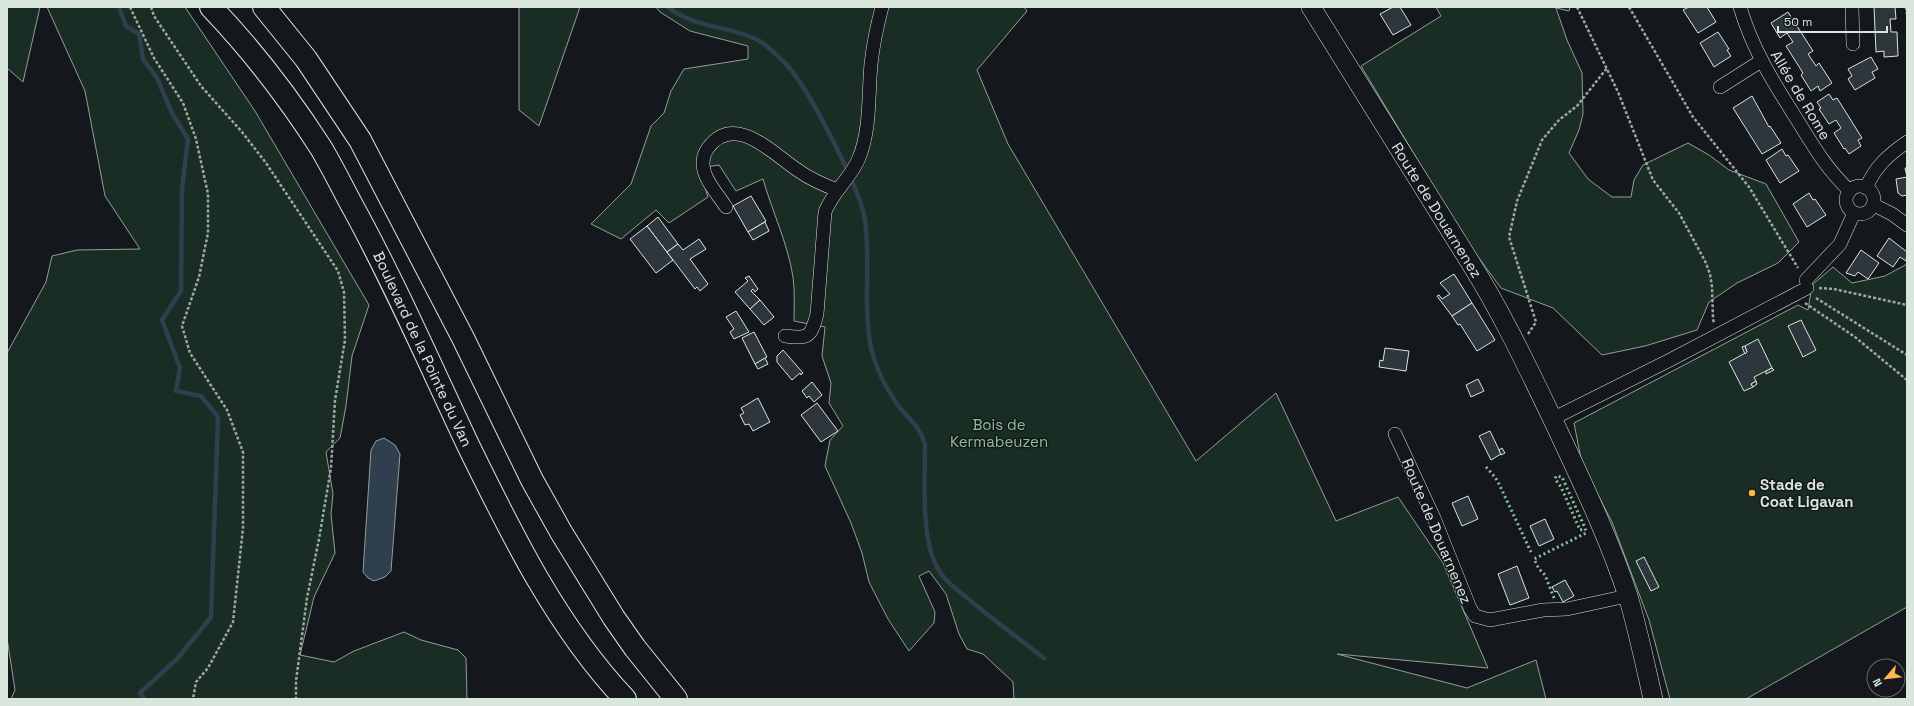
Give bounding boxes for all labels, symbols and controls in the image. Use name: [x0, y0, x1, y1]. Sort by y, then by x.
scale bar: [1778, 8, 1887, 34]
text: 50 m: [1784, 14, 1812, 30]
street label: Allée de Rome: [1767, 47, 1835, 143]
street label: Route de Douarnenez: [1388, 139, 1486, 281]
street label: Boulevard de la Pointe du Van: [369, 248, 477, 450]
park label: Bois de Kermabeuzen: [950, 415, 1048, 451]
street label: Route de Douarnenez: [1398, 455, 1476, 607]
place label: Stade de Coat Ligavan: [1760, 475, 1854, 511]
marker: Stade de Coat Ligavan: [1747, 488, 1757, 498]
north arrow: [1866, 658, 1906, 698]
text: N: [1869, 676, 1885, 689]

